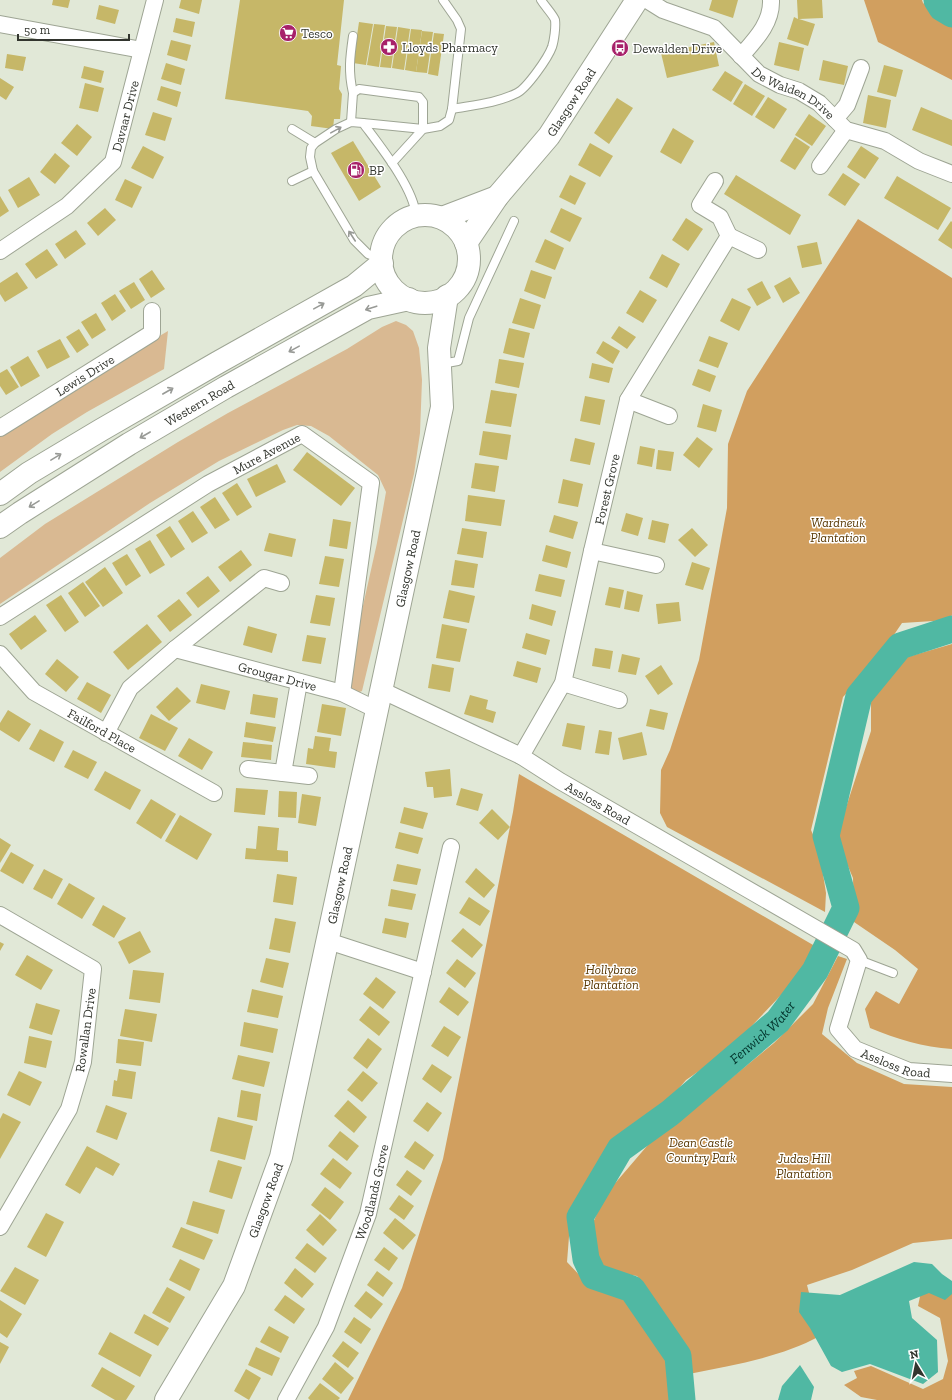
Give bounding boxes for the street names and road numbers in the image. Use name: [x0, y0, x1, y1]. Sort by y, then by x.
street label: De Walden Drive: [748, 64, 838, 122]
street label: Glasgow Road: [544, 65, 599, 139]
street label: Davaar Drive: [109, 79, 142, 153]
street label: Lewis Drive: [53, 352, 117, 399]
street label: Western Road: [162, 377, 237, 429]
street label: Mure Avenue: [230, 429, 303, 477]
street label: Forest Grove: [592, 452, 623, 526]
street label: Glasgow Road: [392, 528, 423, 609]
street label: Grougar Drive: [236, 659, 318, 694]
street label: Failford Place: [65, 705, 139, 756]
street label: Assloss Road: [563, 779, 633, 828]
street label: Glasgow Road: [324, 845, 355, 925]
street label: Rowallan Drive: [72, 987, 99, 1073]
street label: Assloss Road: [859, 1045, 931, 1080]
street label: Woodlands Grove: [352, 1143, 392, 1242]
street label: Glasgow Road: [245, 1161, 286, 1240]

